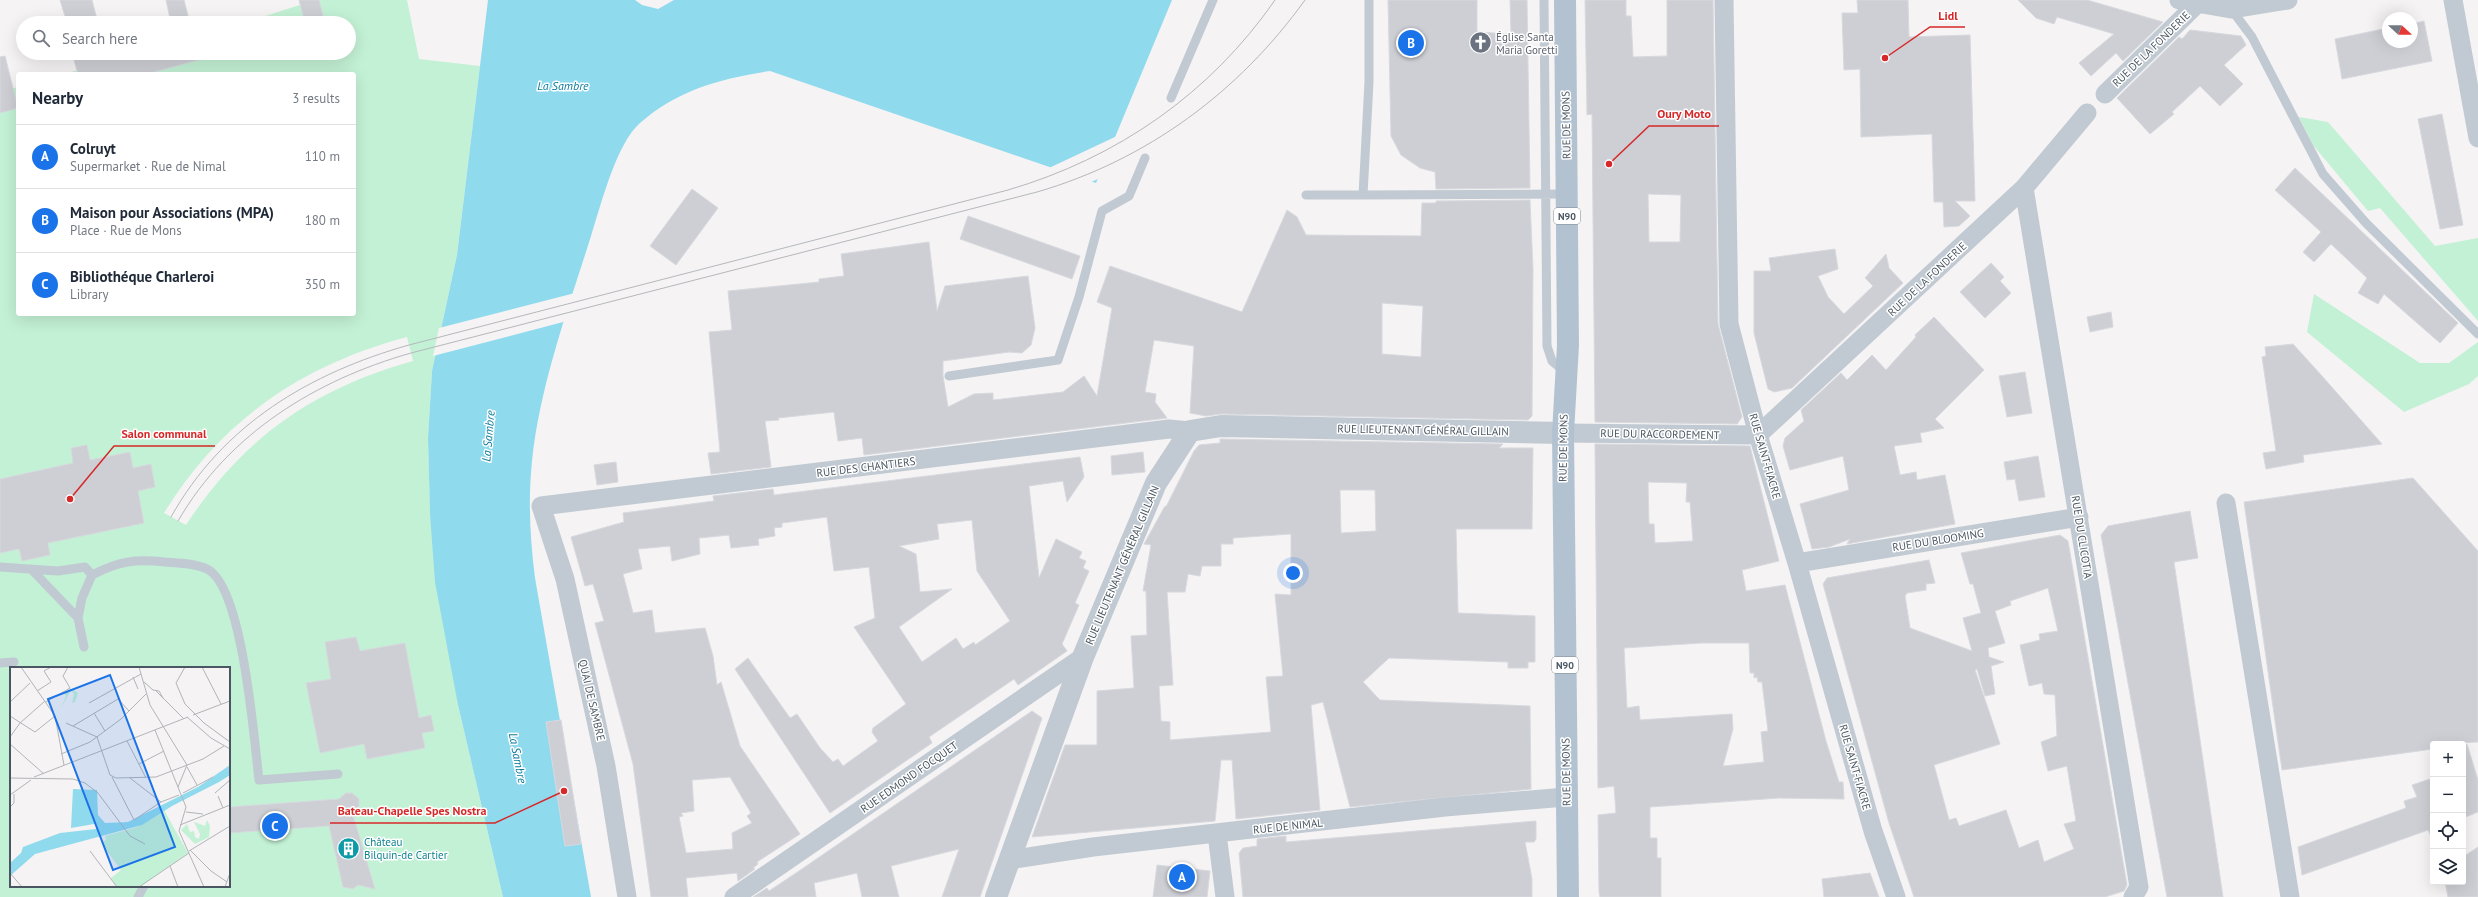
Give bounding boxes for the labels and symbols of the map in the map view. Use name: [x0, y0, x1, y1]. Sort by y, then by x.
callout: Lidl: [1930, 3, 1965, 27]
text: Lidl: [1938, 8, 1958, 23]
street label: RUE DE LA FONDERIE: [2109, 8, 2193, 90]
north arrow: [2382, 12, 2418, 48]
pin: B: [1398, 28, 1424, 58]
church icon: Église Santa Maria Goretti: [1468, 30, 1494, 56]
place label: Église Santa Maria Goretti: [1496, 30, 1558, 57]
water label: La Sambre: [537, 78, 589, 93]
street label: RUE DE MONS: [1558, 91, 1574, 159]
callout: Oury Moto: [1649, 102, 1719, 126]
text: Oury Moto: [1657, 106, 1711, 121]
road number: N90: [1554, 208, 1580, 224]
street label: RUE DE LA FONDERIE: [1885, 239, 1969, 319]
water label: La Sambre: [478, 409, 498, 462]
street label: RUE SAINT-FIACRE: [1746, 412, 1784, 500]
street label: RUE DE MONS: [1555, 414, 1571, 482]
callout: Salon communal: [114, 422, 215, 446]
street label: RUE LIEUTENANT GÉNÉRAL GILLAIN: [1337, 422, 1509, 438]
text: Salon communal: [121, 426, 207, 441]
street label: RUE DU RACCORDEMENT: [1600, 426, 1720, 442]
street label: RUE DES CHANTIERS: [816, 454, 916, 480]
street label: RUE LIEUTENANT GÉNÉRAL GILLAIN: [1082, 483, 1162, 647]
street label: RUE DU CLICOTIA: [2069, 495, 2096, 580]
street label: RUE DU BLOOMING: [1891, 526, 1985, 554]
your location: [1283, 563, 1303, 583]
road number: N90: [1552, 657, 1578, 673]
street label: QUAI DE SAMBRE: [576, 658, 608, 742]
inset map: [10, 667, 230, 887]
street label: RUE SAINT-FIACRE: [1836, 723, 1874, 811]
water label: La Sambre: [506, 731, 530, 785]
street label: RUE EDMOND FOCQUET: [858, 738, 960, 816]
street label: RUE DE MONS: [1558, 738, 1574, 806]
callout: Bateau-Chapelle Spes Nostra: [330, 799, 495, 823]
text: Bateau-Chapelle Spes Nostra: [338, 803, 486, 818]
pin: C: [262, 811, 288, 841]
street label: RUE DE NIMAL: [1252, 815, 1324, 837]
building icon: Château Bilquin-de Cartier: [336, 835, 362, 861]
place label: Château Bilquin-de Cartier: [364, 835, 448, 862]
pin: A: [1169, 862, 1195, 892]

